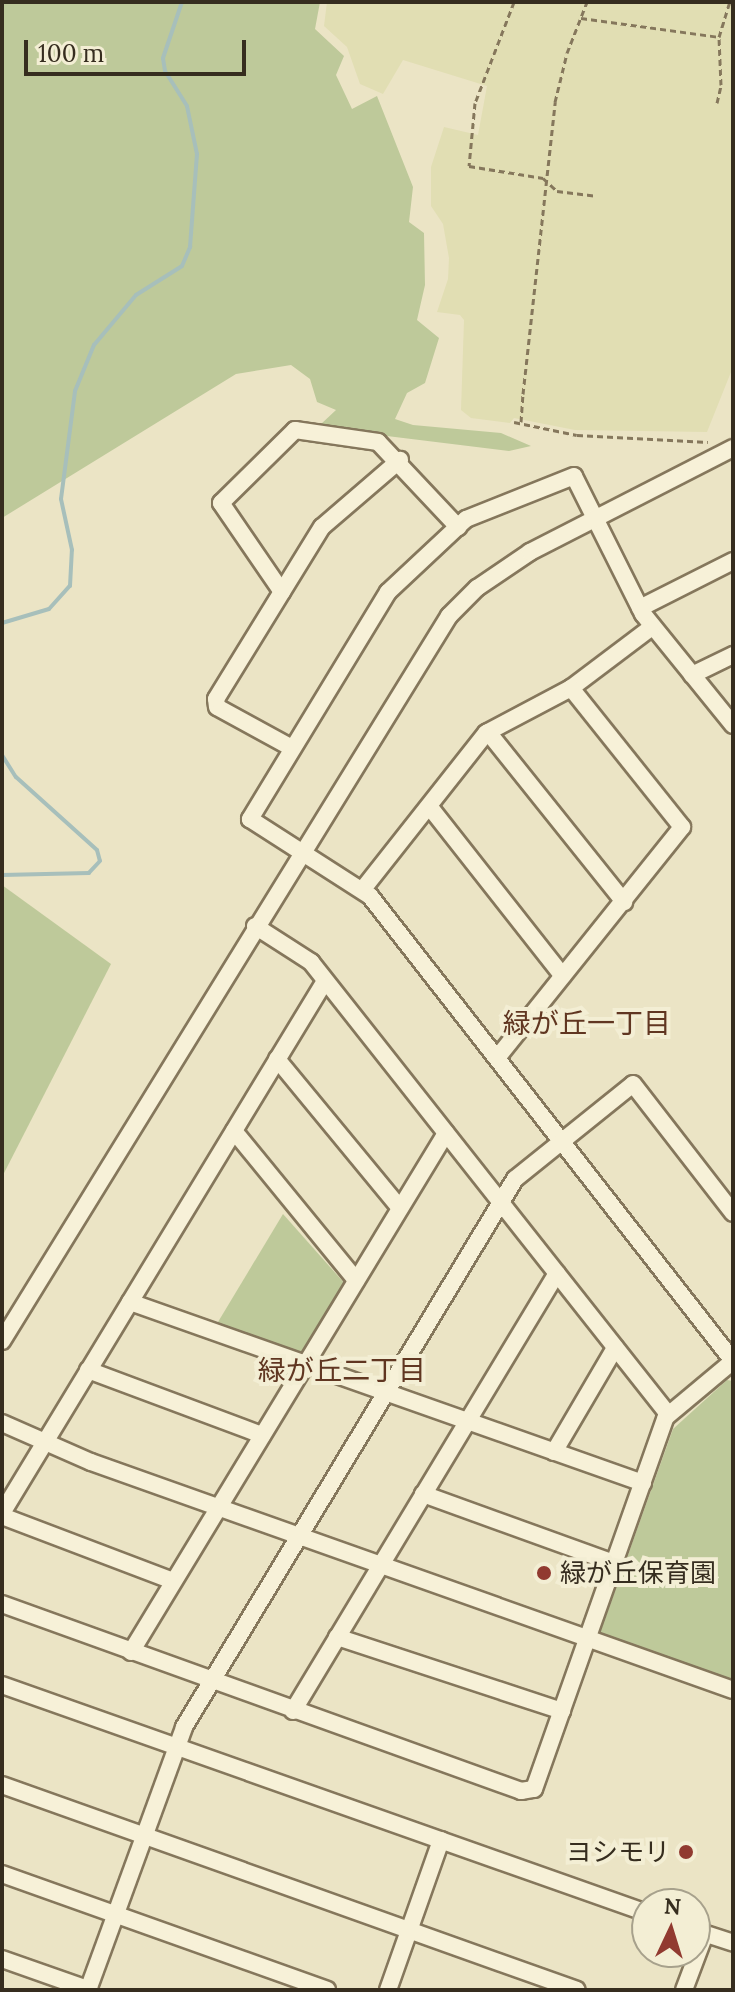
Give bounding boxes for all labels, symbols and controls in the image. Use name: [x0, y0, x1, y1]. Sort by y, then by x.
scale bar: [28, 24, 250, 74]
text: 100 m: [38, 38, 104, 69]
district label: 緑が丘一丁目: [503, 1006, 671, 1040]
district label: 緑が丘二丁目: [258, 1353, 426, 1387]
place label: 緑が丘保育園: [560, 1557, 716, 1589]
marker: 緑が丘保育園: [535, 1564, 553, 1582]
place label: ヨシモリ: [566, 1836, 670, 1868]
marker: ヨシモリ: [677, 1843, 695, 1861]
north arrow: [631, 1888, 711, 1968]
text: N: [663, 1891, 682, 1921]

